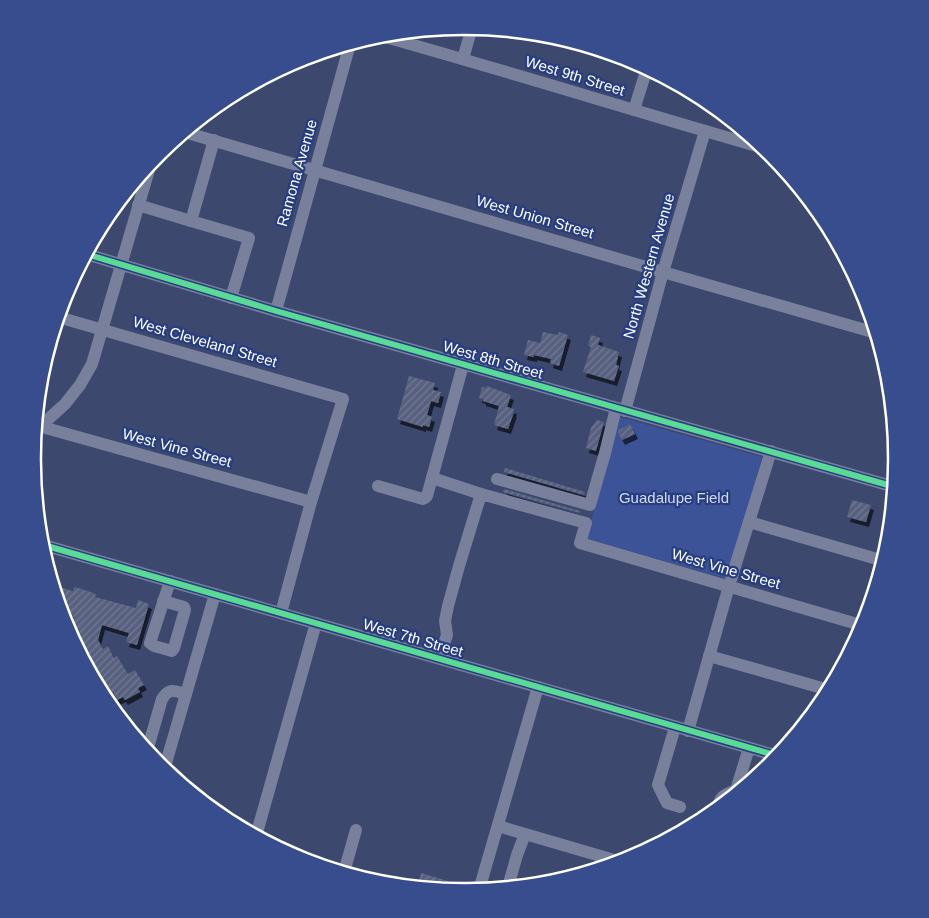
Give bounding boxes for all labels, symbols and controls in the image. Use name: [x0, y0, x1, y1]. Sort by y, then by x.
street label: West 9th Street: [523, 52, 628, 99]
street label: Ramona Avenue: [273, 117, 320, 228]
street label: North Western Avenue: [620, 191, 677, 340]
street label: West Union Street: [474, 192, 597, 242]
street label: West Cleveland Street: [131, 313, 280, 370]
street label: West 8th Street: [441, 337, 546, 382]
street label: West Vine Street: [121, 425, 234, 470]
park label: Guadalupe Field: [619, 489, 729, 506]
street label: West Vine Street: [670, 545, 783, 592]
street label: West 7th Street: [361, 615, 466, 660]

